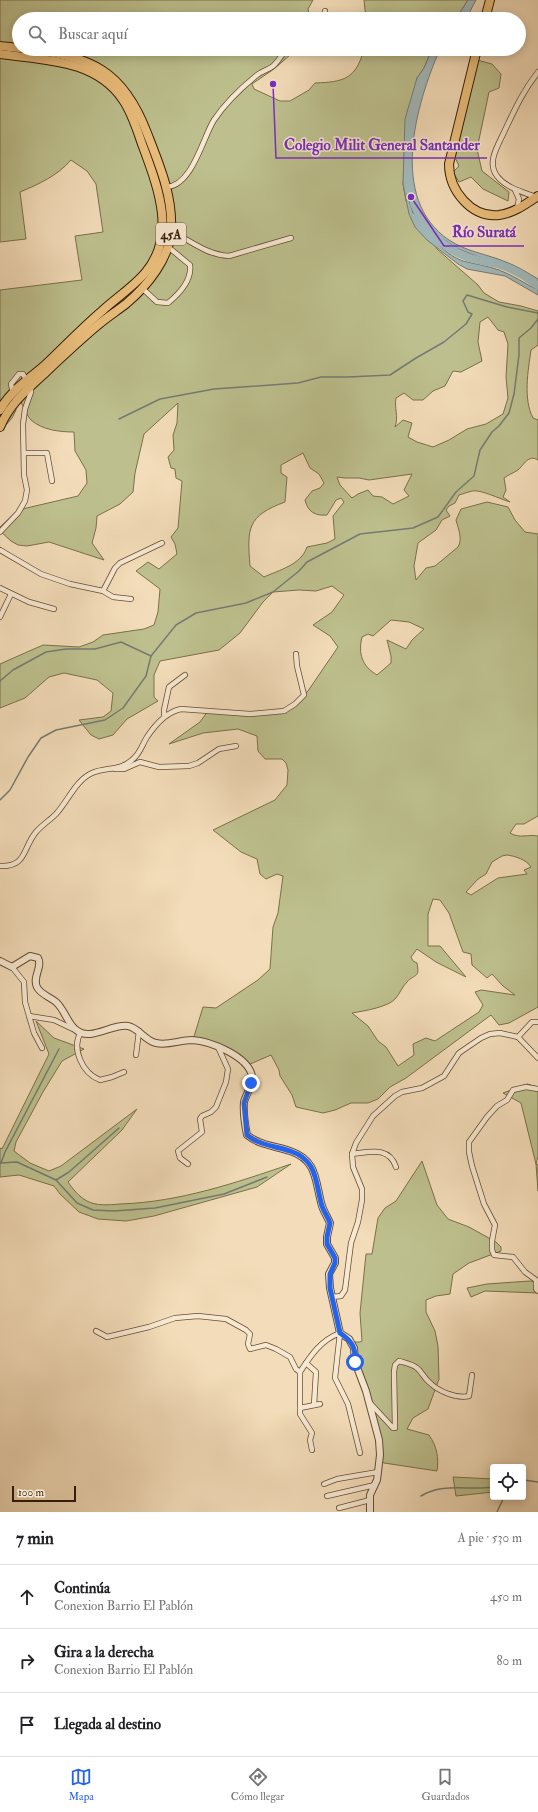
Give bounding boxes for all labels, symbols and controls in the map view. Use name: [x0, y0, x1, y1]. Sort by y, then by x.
search box: [12, 12, 526, 56]
icon: search: [26, 23, 48, 45]
text: Buscar aquí: [58, 25, 127, 44]
callout: Colegio Milit General Santander: [276, 131, 487, 158]
text: Colegio Milit General Santander: [284, 136, 480, 156]
callout: Río Suratá: [444, 219, 524, 246]
road number: 45A: [156, 223, 186, 245]
text: Río Suratá: [452, 223, 517, 242]
route end: [242, 1074, 260, 1092]
route start: [346, 1353, 364, 1371]
map controls: [490, 1464, 526, 1500]
button: locate: [490, 1464, 526, 1500]
scale bar: [12, 1484, 76, 1503]
text: 100 m: [18, 1486, 44, 1499]
text: 7 min: [16, 1528, 54, 1549]
text: A pie · 530 m: [457, 1530, 522, 1546]
text: Continúa: [54, 1579, 110, 1598]
icon: ahead: [16, 1586, 38, 1608]
text: 450 m: [490, 1589, 522, 1605]
text: Conexion Barrio El Pablón: [54, 1598, 193, 1614]
text: Gira a la derecha: [54, 1643, 154, 1662]
icon: right: [16, 1650, 38, 1672]
text: 80 m: [496, 1653, 522, 1669]
text: Conexion Barrio El Pablón: [54, 1662, 193, 1678]
icon: arrive: [16, 1714, 38, 1736]
text: Llegada al destino: [54, 1715, 161, 1734]
tab: Mapa: [69, 1766, 94, 1803]
tab: Cómo llegar: [231, 1766, 284, 1803]
tab: Guardados: [422, 1766, 469, 1803]

